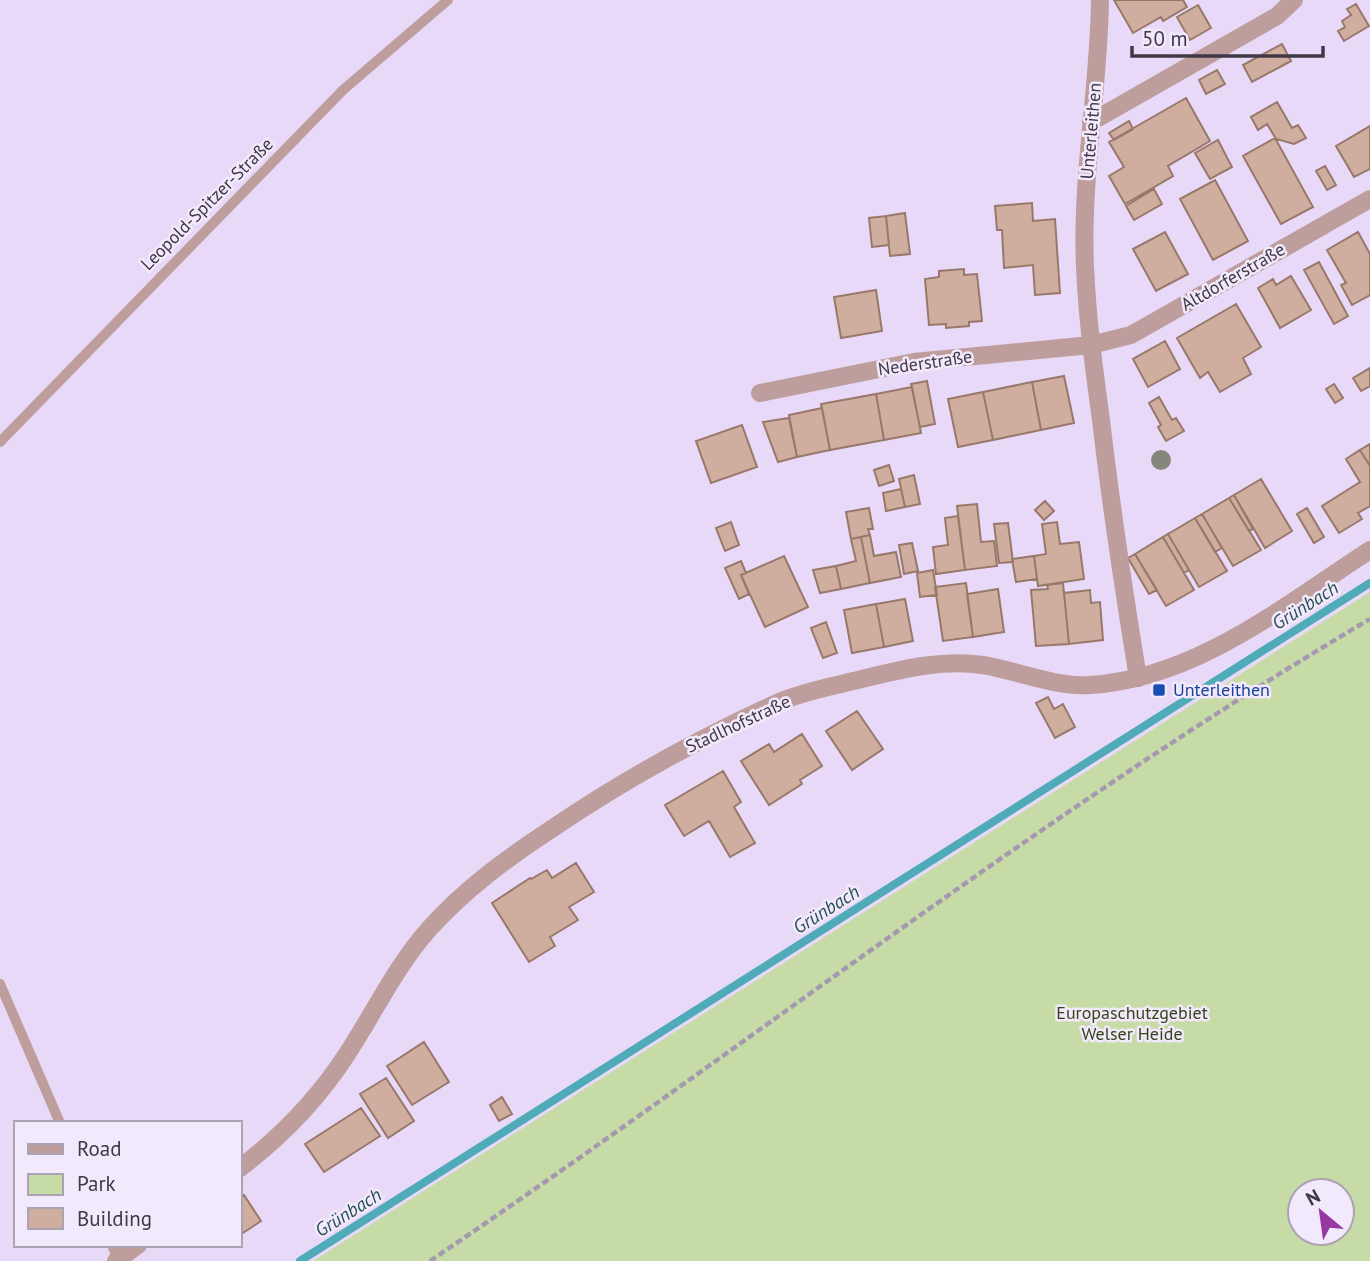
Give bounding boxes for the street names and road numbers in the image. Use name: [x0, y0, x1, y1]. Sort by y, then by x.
street label: Unterleithen: [1075, 82, 1106, 180]
street label: Leopold-Spitzer-Straße: [136, 133, 278, 275]
street label: Altdorferstraße: [1176, 237, 1289, 316]
street label: Nederstraße: [876, 345, 973, 380]
street label: Stadlhofstraße: [682, 689, 794, 758]

